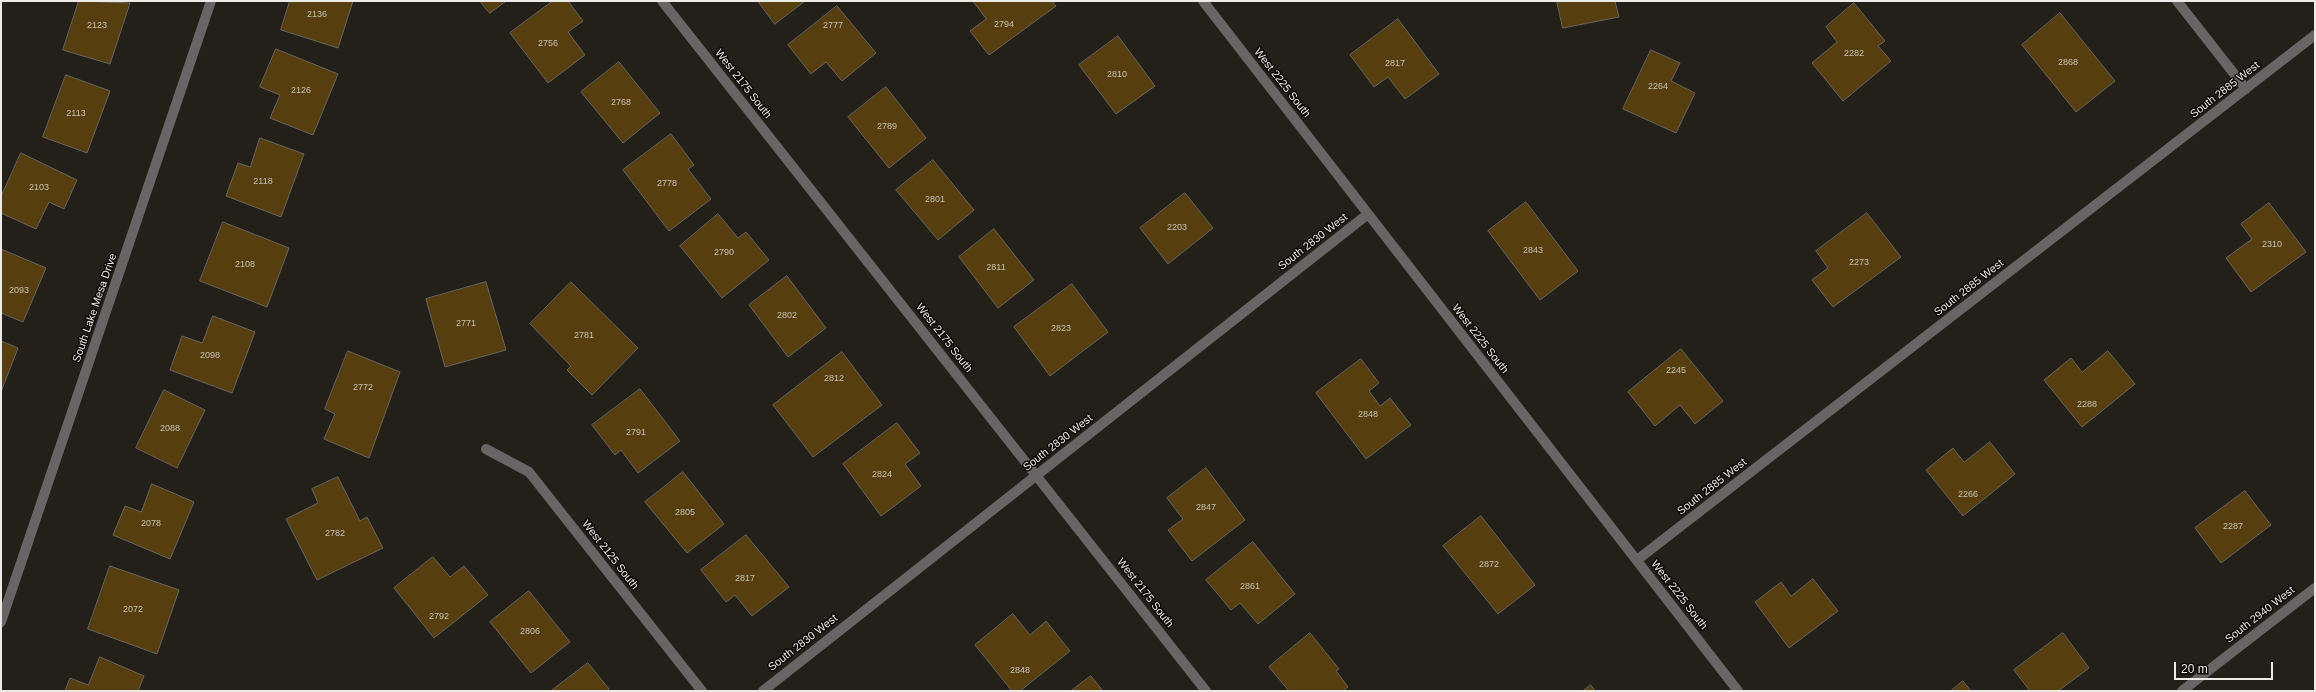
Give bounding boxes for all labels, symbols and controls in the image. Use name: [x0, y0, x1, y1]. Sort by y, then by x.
house number: 2136: [307, 10, 327, 20]
house number: 2794: [994, 20, 1014, 30]
house number: 2123: [87, 21, 107, 31]
house number: 2777: [823, 21, 843, 31]
house number: 2756: [538, 39, 558, 49]
street label: West 2225 South: [1251, 46, 1313, 120]
street label: West 2175 South: [712, 47, 774, 121]
house number: 2282: [1844, 49, 1864, 59]
house number: 2868: [2058, 58, 2078, 68]
house number: 2817: [1385, 59, 1405, 69]
street label: South 2885 West: [2188, 59, 2262, 121]
house number: 2810: [1107, 70, 1127, 80]
house number: 2264: [1648, 82, 1668, 92]
house number: 2126: [291, 86, 311, 96]
house number: 2768: [611, 98, 631, 108]
house number: 2113: [66, 109, 86, 119]
house number: 2789: [877, 122, 897, 132]
house number: 2118: [253, 177, 273, 187]
house number: 2778: [657, 179, 677, 189]
house number: 2103: [29, 183, 49, 193]
house number: 2801: [925, 195, 945, 205]
street label: South 2830 West: [1276, 211, 1350, 273]
house number: 2203: [1167, 223, 1187, 233]
house number: 2310: [2262, 240, 2282, 250]
house number: 2843: [1523, 246, 1543, 256]
house number: 2790: [714, 248, 734, 258]
street label: South Lake Mesa Drive: [70, 252, 120, 364]
street label: South 2885 West: [1932, 257, 2006, 319]
house number: 2273: [1849, 258, 1869, 268]
house number: 2108: [235, 260, 255, 270]
house number: 2811: [986, 263, 1006, 273]
house number: 2093: [9, 286, 29, 296]
street label: West 2175 South: [913, 301, 975, 375]
street label: West 2225 South: [1449, 302, 1511, 376]
house number: 2802: [777, 311, 797, 321]
house number: 2771: [456, 319, 476, 329]
house number: 2823: [1051, 324, 1071, 334]
house number: 2781: [574, 331, 594, 341]
house number: 2098: [200, 351, 220, 361]
house number: 2245: [1666, 366, 1686, 376]
house number: 2812: [824, 374, 844, 384]
house number: 2772: [353, 383, 373, 393]
house number: 2288: [2077, 400, 2097, 410]
house number: 2848: [1358, 410, 1378, 420]
street label: South 2830 West: [1021, 412, 1095, 474]
house number: 2088: [160, 424, 180, 434]
house number: 2791: [626, 428, 646, 438]
street label: South 2885 West: [1675, 456, 1749, 518]
house number: 2824: [872, 470, 892, 480]
house number: 2266: [1958, 490, 1978, 500]
house number: 2847: [1196, 503, 1216, 513]
house number: 2805: [675, 508, 695, 518]
street label: West 2125 South: [579, 518, 641, 592]
house number: 2078: [141, 519, 161, 529]
house number: 2287: [2223, 522, 2243, 532]
house number: 2782: [325, 529, 345, 539]
street label: West 2175 South: [1114, 556, 1176, 630]
street label: West 2225 South: [1648, 558, 1710, 632]
house number: 2872: [1479, 560, 1499, 570]
house number: 2817: [735, 574, 755, 584]
house number: 2861: [1240, 582, 1260, 592]
street label: South 2940 West: [2223, 584, 2297, 646]
house number: 2072: [123, 605, 143, 615]
house number: 2792: [429, 612, 449, 622]
street label: South 2830 West: [766, 612, 840, 674]
house number: 2806: [520, 627, 540, 637]
scale bar: [2176, 654, 2275, 680]
text: 20 m: [2181, 662, 2208, 676]
house number: 2848: [1010, 666, 1030, 676]

